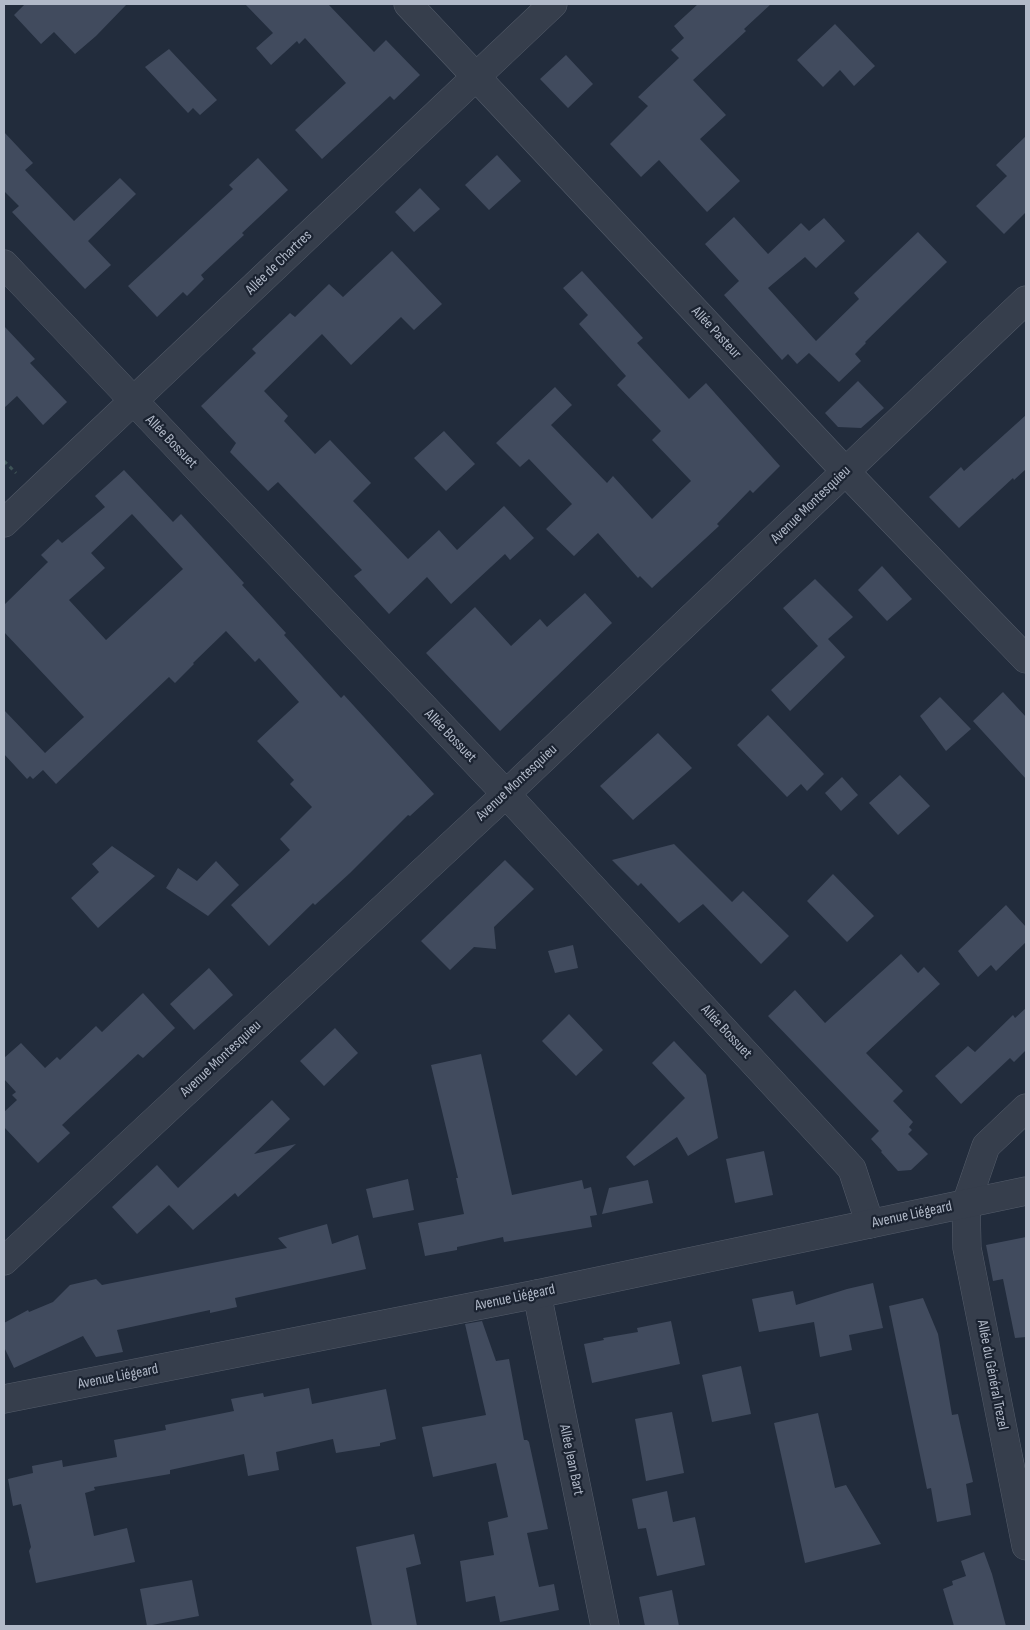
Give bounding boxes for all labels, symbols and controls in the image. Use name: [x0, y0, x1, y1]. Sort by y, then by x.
street label: Allée de Chartres: [242, 227, 316, 299]
street label: Allée Pasteur: [687, 303, 745, 363]
street label: Allée Bossuet: [141, 412, 201, 472]
street label: Avenue Montesquieu: [767, 462, 855, 548]
street label: Allée Bossuet: [420, 706, 480, 766]
street label: Avenue Montesquieu: [473, 741, 561, 825]
street label: Allée Bossuet: [697, 1001, 755, 1063]
street label: Avenue Montesquieu: [177, 1017, 265, 1101]
street label: Avenue Liégeard: [870, 1198, 954, 1232]
street label: Avenue Liégeard: [473, 1281, 557, 1315]
street label: Allée du Général Trezel: [973, 1318, 1011, 1432]
street label: Avenue Liégeard: [76, 1360, 160, 1394]
street label: Allée Jean Bart: [555, 1423, 587, 1497]

